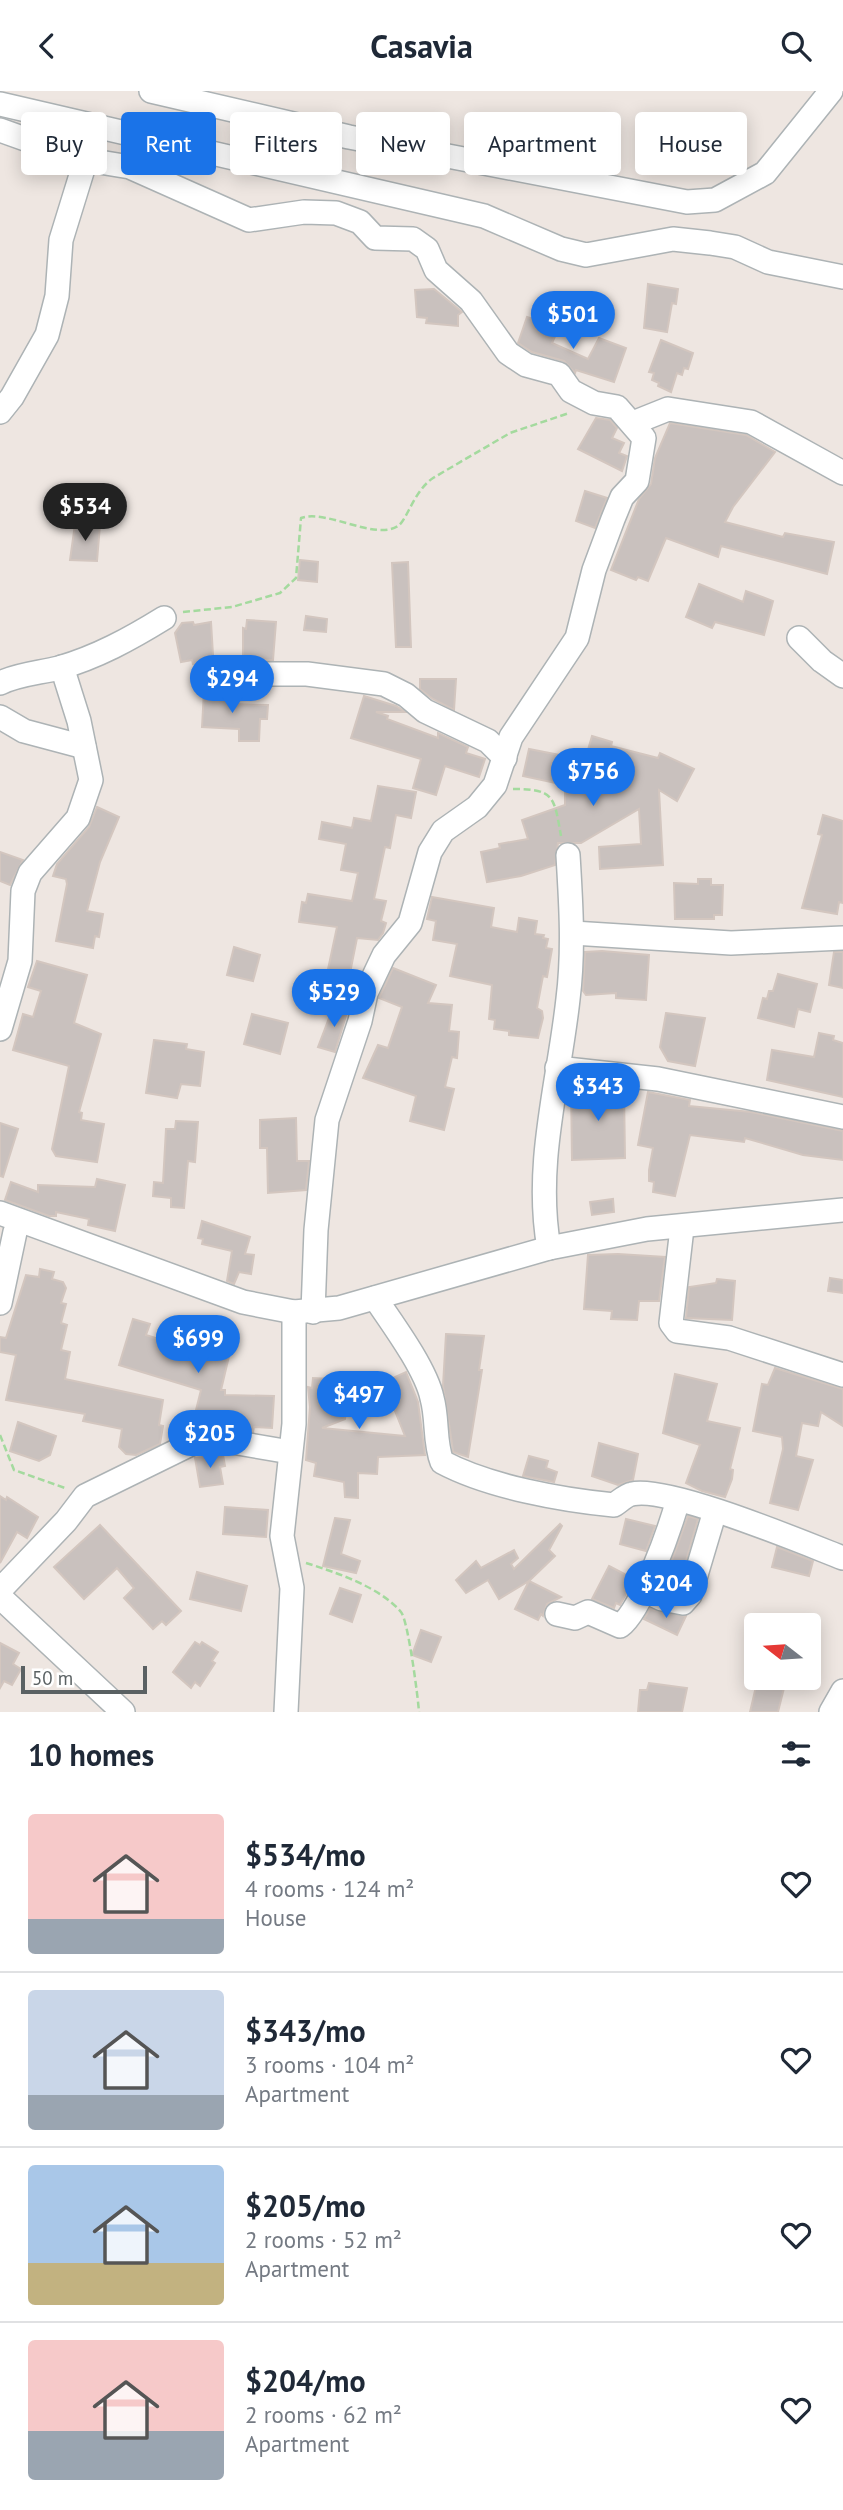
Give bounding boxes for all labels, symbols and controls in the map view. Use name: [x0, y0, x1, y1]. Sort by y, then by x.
text: Casavia: [370, 25, 473, 67]
icon: back: [28, 27, 66, 65]
icon: search: [777, 27, 815, 65]
chip: Buy: [21, 112, 107, 175]
chip: Rent: [121, 112, 216, 175]
chip: Filters: [230, 112, 342, 175]
chip: New: [356, 112, 450, 175]
chip: Apartment: [464, 112, 621, 175]
chip: House: [635, 112, 747, 175]
pin: $501: [532, 292, 614, 351]
text: $501: [547, 299, 599, 328]
pin: $534: [44, 483, 126, 543]
text: $534: [59, 491, 111, 520]
pin: $294: [191, 655, 273, 715]
text: $294: [206, 663, 258, 692]
pin: $756: [552, 749, 634, 808]
text: $756: [567, 756, 619, 785]
pin: $529: [293, 969, 375, 1029]
text: $529: [308, 977, 360, 1006]
pin: $343: [557, 1063, 639, 1123]
text: $343: [572, 1071, 624, 1100]
pin: $699: [157, 1315, 239, 1375]
text: $699: [172, 1323, 224, 1352]
pin: $497: [318, 1371, 400, 1431]
text: $497: [333, 1379, 385, 1408]
pin: $205: [169, 1411, 251, 1470]
text: $205: [184, 1418, 236, 1447]
pin: $204: [625, 1561, 707, 1620]
text: $204: [640, 1568, 692, 1597]
north arrow: [744, 1613, 821, 1691]
map controls: [744, 1613, 821, 1690]
scale bar: [21, 1663, 147, 1695]
text: 50 m: [32, 1666, 73, 1690]
text: 10 homes: [28, 1735, 154, 1774]
icon: filters: [777, 1735, 815, 1773]
text: $534/mo: [245, 1835, 366, 1874]
icon: home: [84, 1842, 168, 1926]
icon: heart: [777, 1865, 815, 1903]
text: 4 rooms · 124 m²: [245, 1874, 414, 1903]
text: House: [245, 1903, 307, 1932]
text: $343/mo: [245, 2011, 366, 2050]
icon: home: [84, 2018, 168, 2102]
icon: heart: [777, 2041, 815, 2079]
text: 3 rooms · 104 m²: [245, 2050, 414, 2079]
text: Apartment: [245, 2079, 349, 2108]
text: $205/mo: [245, 2186, 366, 2225]
icon: home: [84, 2193, 168, 2277]
icon: heart: [777, 2216, 815, 2254]
text: 2 rooms · 52 m²: [245, 2225, 402, 2254]
text: Apartment: [245, 2254, 349, 2283]
text: $204/mo: [245, 2361, 366, 2400]
icon: home: [84, 2368, 168, 2452]
icon: heart: [777, 2391, 815, 2429]
text: 2 rooms · 62 m²: [245, 2400, 402, 2429]
text: Apartment: [245, 2429, 349, 2458]

